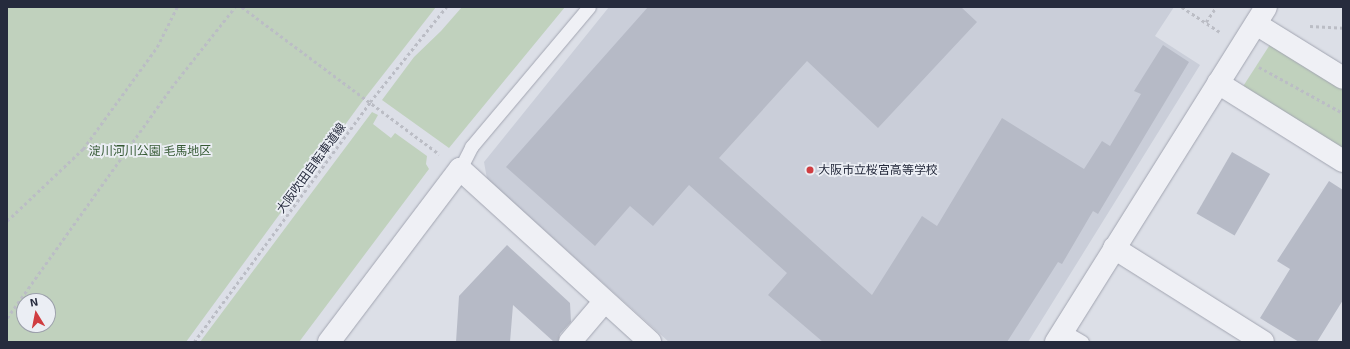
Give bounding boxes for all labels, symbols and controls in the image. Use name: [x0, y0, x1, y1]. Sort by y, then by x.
street label: 大阪吹田自転車道線: [273, 120, 349, 216]
park label: 淀川河川公園 毛馬地区: [89, 144, 211, 158]
place label: 大阪市立桜宮高等学校: [818, 163, 938, 177]
marker: 大阪市立桜宮高等学校: [805, 165, 815, 175]
north arrow: [16, 293, 56, 333]
text: N: [29, 295, 39, 309]

